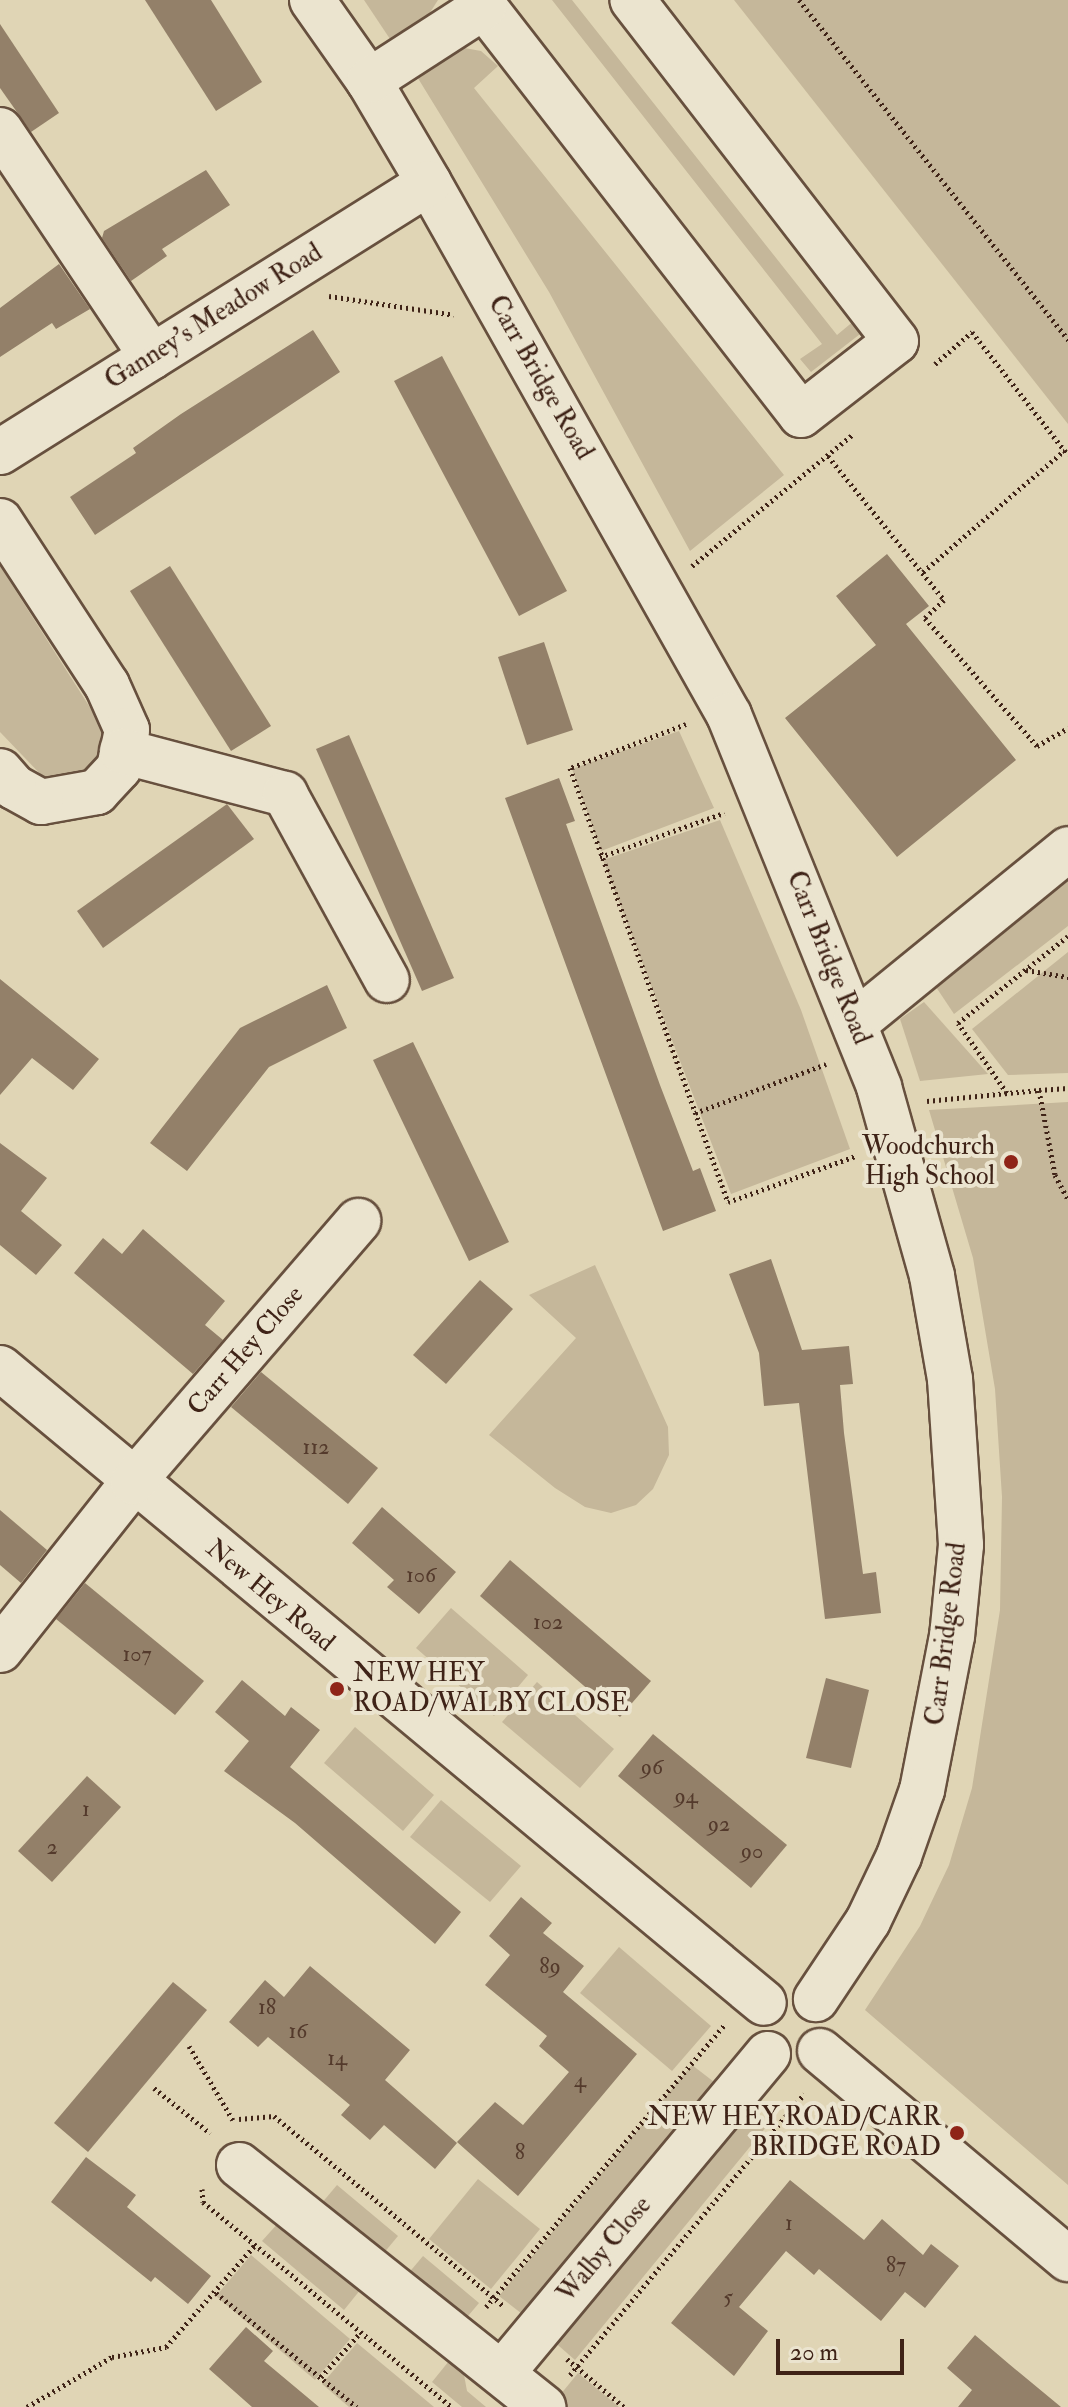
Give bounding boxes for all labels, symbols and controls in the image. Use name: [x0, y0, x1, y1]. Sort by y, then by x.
street label: Ganney's Meadow Road: [100, 237, 328, 397]
street label: Carr Bridge Road: [480, 290, 600, 466]
street label: Carr Bridge Road: [779, 867, 877, 1049]
place label: Woodchurch High School: [862, 1131, 995, 1192]
marker: Woodchurch High School: [1002, 1153, 1020, 1171]
street label: Carr Hey Close: [181, 1280, 311, 1422]
house number: 112: [303, 1435, 329, 1461]
street label: New Hey Road: [199, 1533, 341, 1659]
street label: Carr Bridge Road: [920, 1541, 974, 1727]
house number: 106: [406, 1563, 436, 1589]
house number: 102: [533, 1610, 563, 1636]
house number: 107: [122, 1642, 152, 1668]
place label: NEW HEY ROAD/WALBY CLOSE: [353, 1658, 629, 1720]
marker: NEW HEY ROAD/WALBY CLOSE: [328, 1680, 346, 1698]
house number: 96: [641, 1755, 663, 1781]
house number: 94: [674, 1784, 698, 1810]
house number: 1: [82, 1797, 90, 1823]
house number: 92: [708, 1812, 730, 1838]
house number: 2: [46, 1835, 58, 1861]
house number: 90: [741, 1839, 763, 1865]
house number: 89: [539, 1954, 561, 1980]
house number: 18: [258, 1995, 276, 2021]
house number: 16: [289, 2019, 307, 2045]
house number: 14: [327, 2046, 347, 2072]
house number: 4: [574, 2068, 586, 2094]
place label: NEW HEY ROAD/CARR BRIDGE ROAD: [648, 2102, 941, 2164]
marker: NEW HEY ROAD/CARR BRIDGE ROAD: [948, 2124, 966, 2142]
house number: 8: [515, 2140, 525, 2166]
street label: Walby Close: [552, 2191, 658, 2309]
house number: 1: [785, 2211, 793, 2237]
house number: 87: [886, 2253, 906, 2279]
house number: 5: [723, 2285, 733, 2311]
scale bar: [780, 2323, 908, 2373]
text: 20 m: [790, 2337, 838, 2368]

